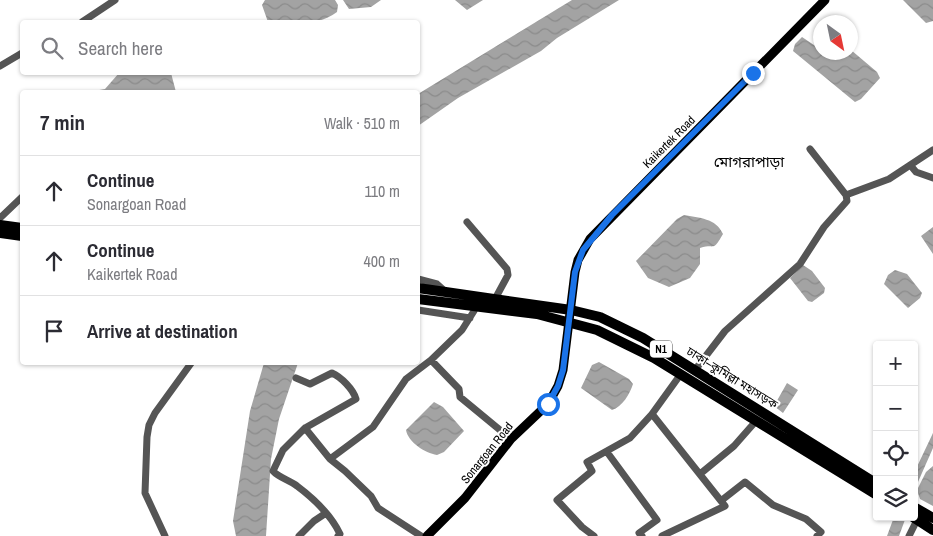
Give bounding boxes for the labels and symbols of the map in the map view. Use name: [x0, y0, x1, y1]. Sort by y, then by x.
north arrow: [813, 15, 858, 60]
route end: [742, 62, 765, 85]
street label: Kaikertek Road: [639, 112, 699, 172]
district label: মোগরাপাড়া: [714, 151, 785, 172]
road number: N1: [650, 340, 672, 358]
street label: ঢাকা–কুমিল্লা মহাসড়ক: [682, 343, 781, 413]
route start: [537, 393, 560, 416]
street label: Sonargoan Road: [457, 419, 517, 487]

